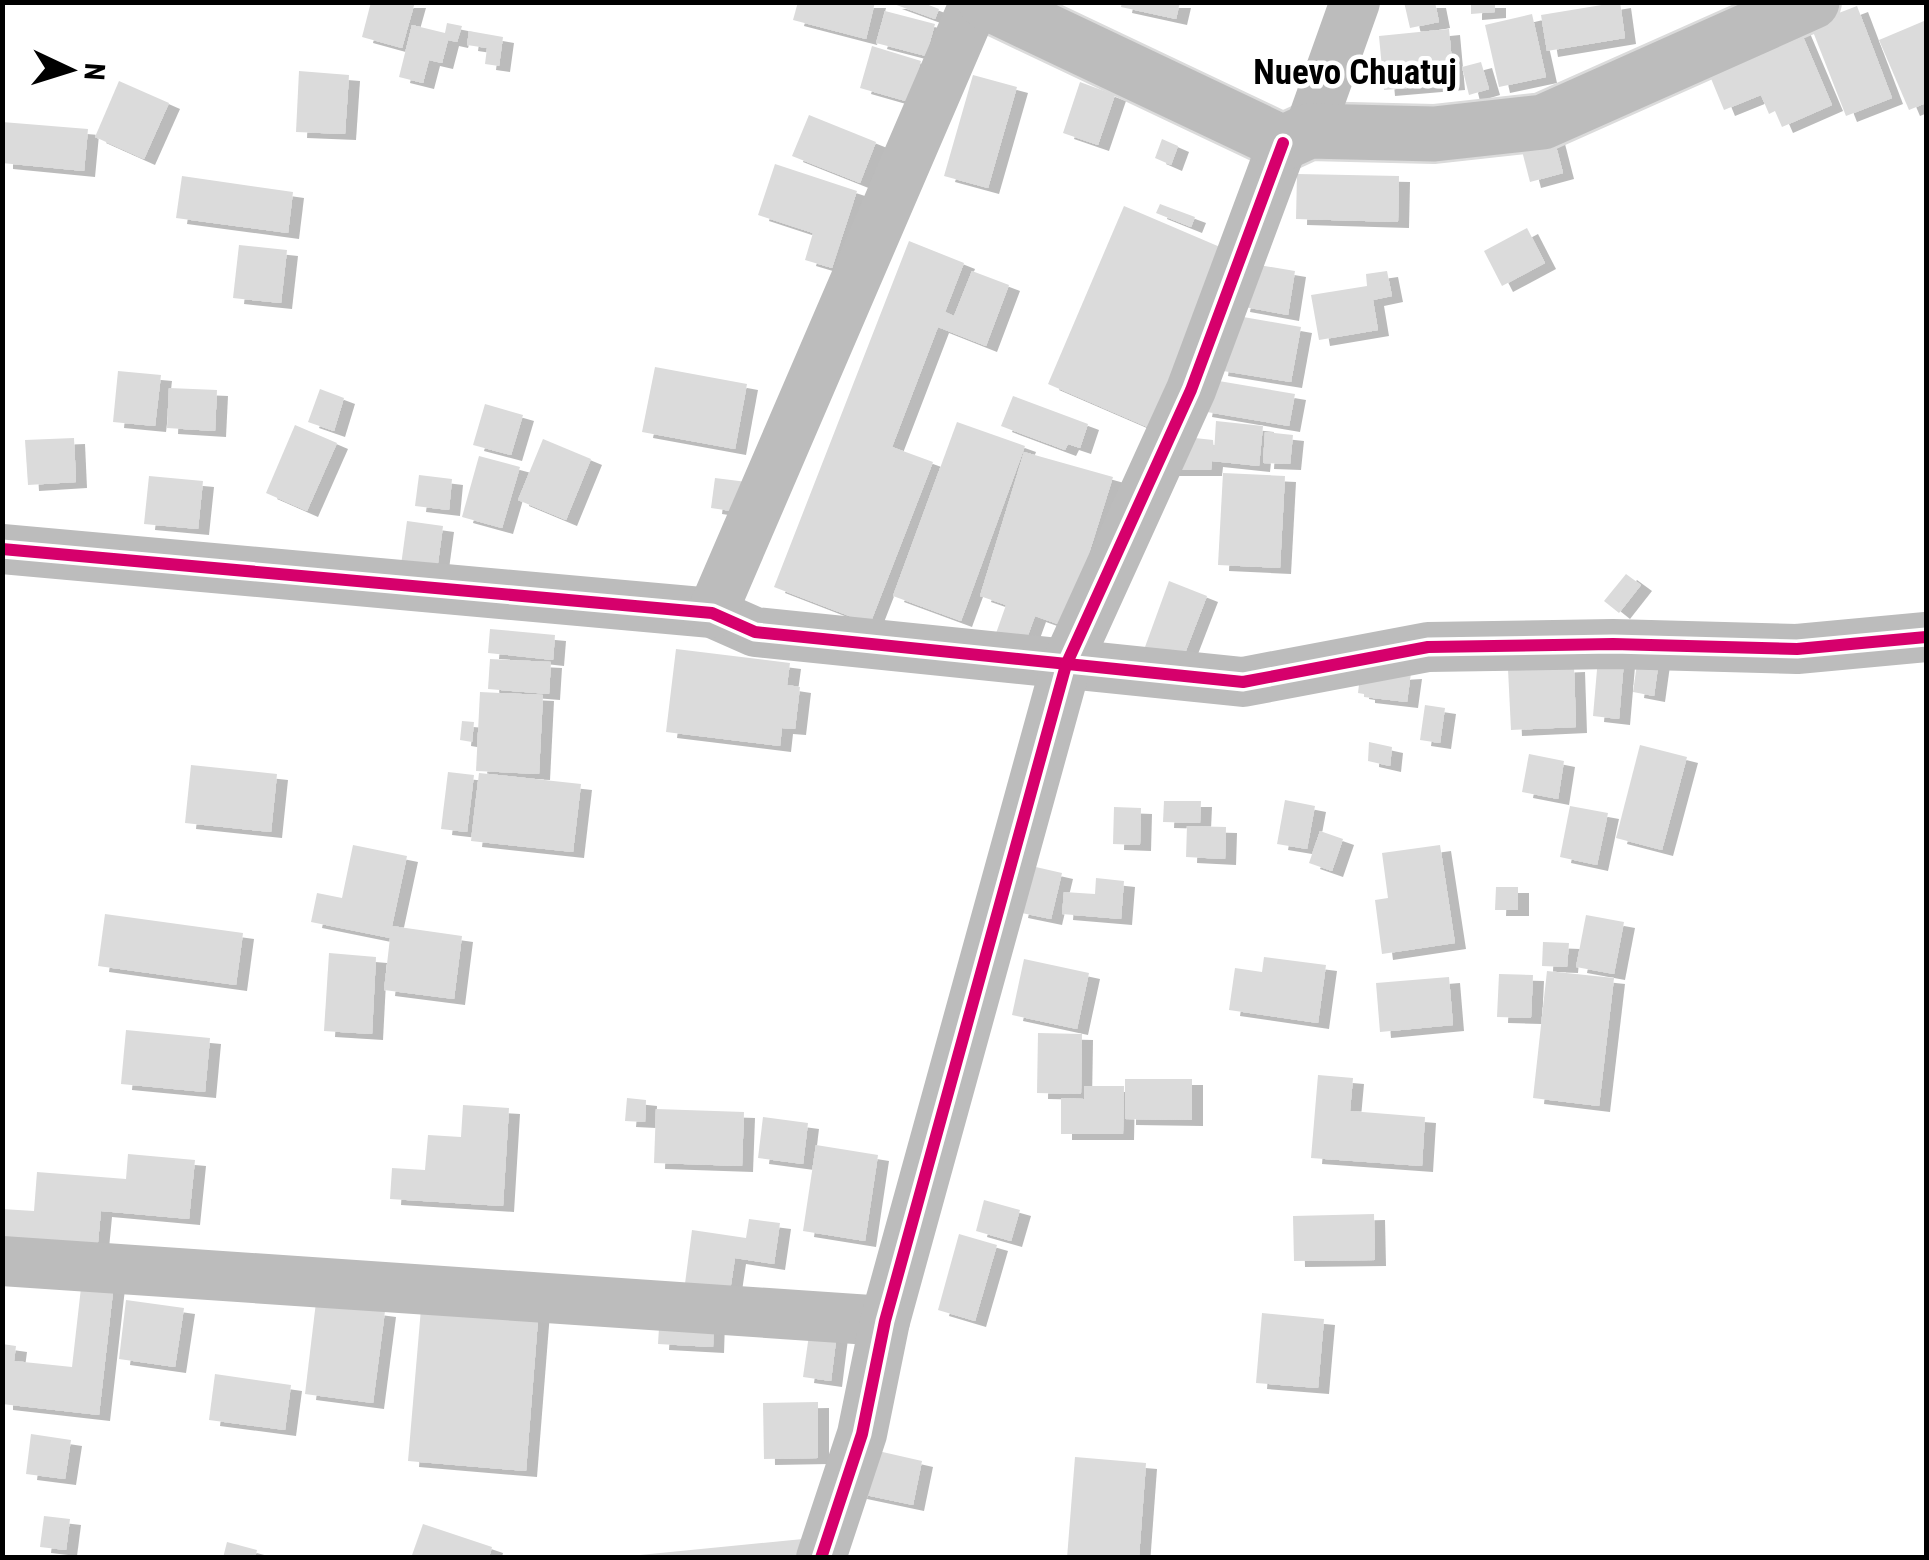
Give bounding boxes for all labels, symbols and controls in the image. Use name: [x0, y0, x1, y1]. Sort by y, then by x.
north arrow: [20, 20, 120, 120]
district label: Nuevo Chuatuj: [1253, 52, 1457, 93]
text: N: [77, 62, 111, 81]

